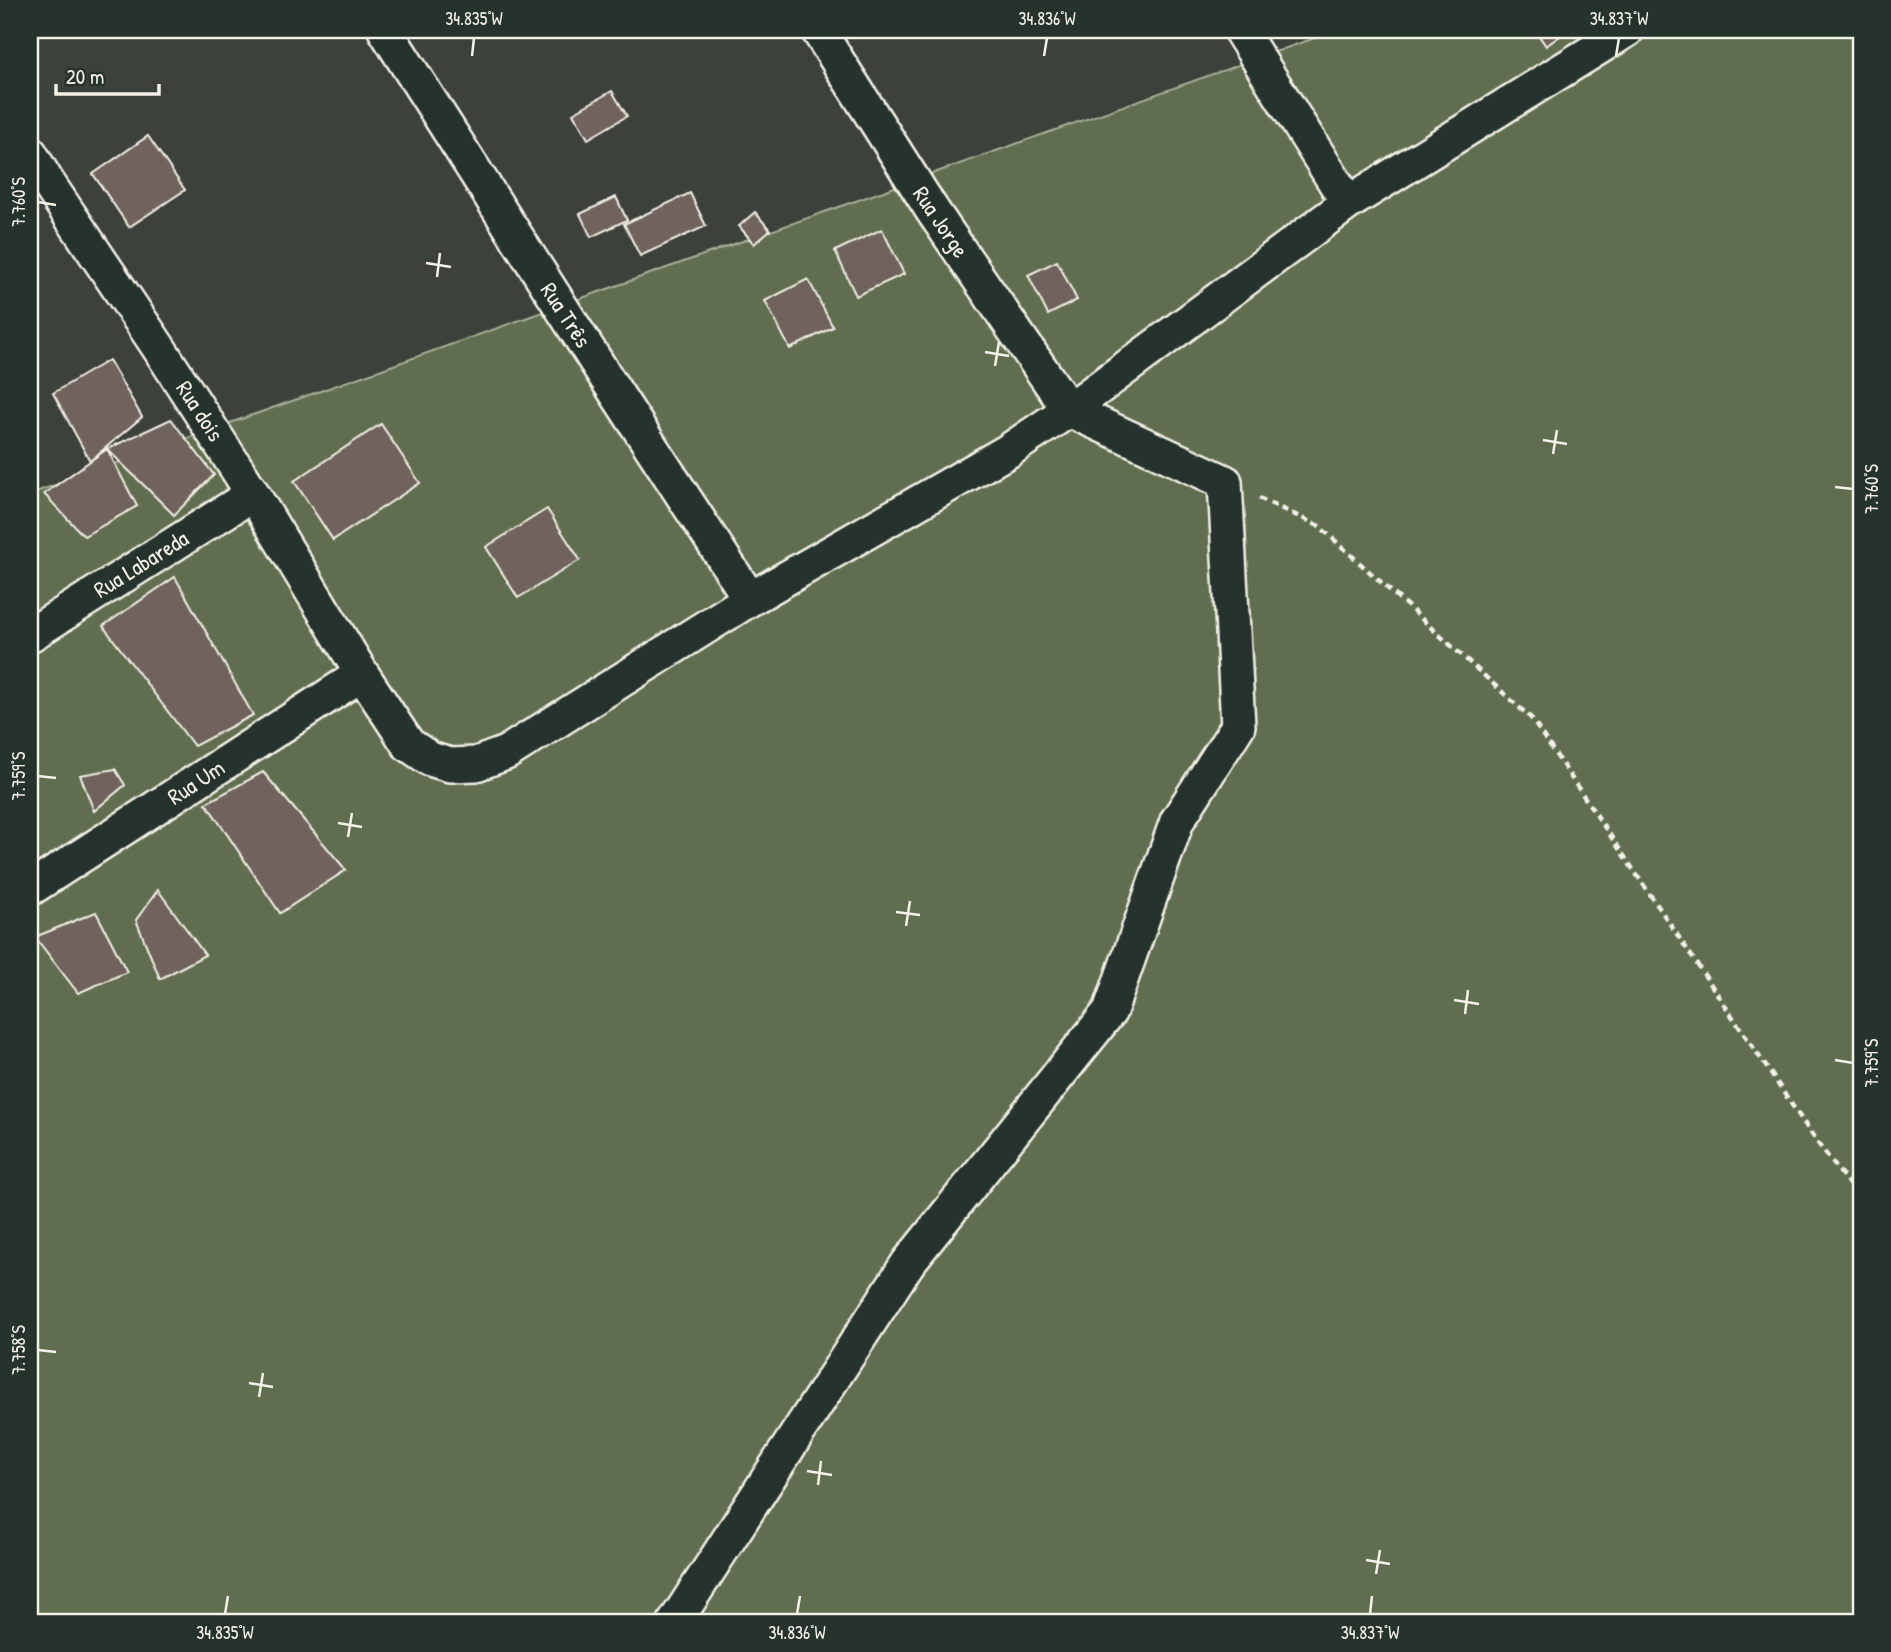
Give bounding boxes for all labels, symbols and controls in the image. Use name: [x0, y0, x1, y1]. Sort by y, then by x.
text: 34.835°W: [445, 6, 503, 31]
text: 34.836°W: [1019, 6, 1075, 31]
text: 34.837°W: [1590, 6, 1648, 31]
scale bar: [56, 52, 159, 96]
text: 20 m: [66, 62, 104, 91]
text: 7.760°S: [6, 177, 31, 227]
street label: Rua Jorge: [906, 180, 977, 264]
street label: Rua Três: [534, 276, 599, 353]
street label: Rua dois: [169, 375, 232, 447]
text: 7.760°S: [1859, 464, 1884, 514]
street label: Rua Labareda: [88, 522, 194, 605]
text: 7.759°S: [6, 752, 31, 800]
street label: Rua Um: [161, 752, 230, 812]
text: 7.759°S: [1859, 1039, 1884, 1087]
text: 7.758°S: [6, 1325, 31, 1375]
text: 34.835°W: [196, 1620, 254, 1645]
text: 34.836°W: [769, 1620, 825, 1645]
text: 34.837°W: [1341, 1620, 1399, 1645]

